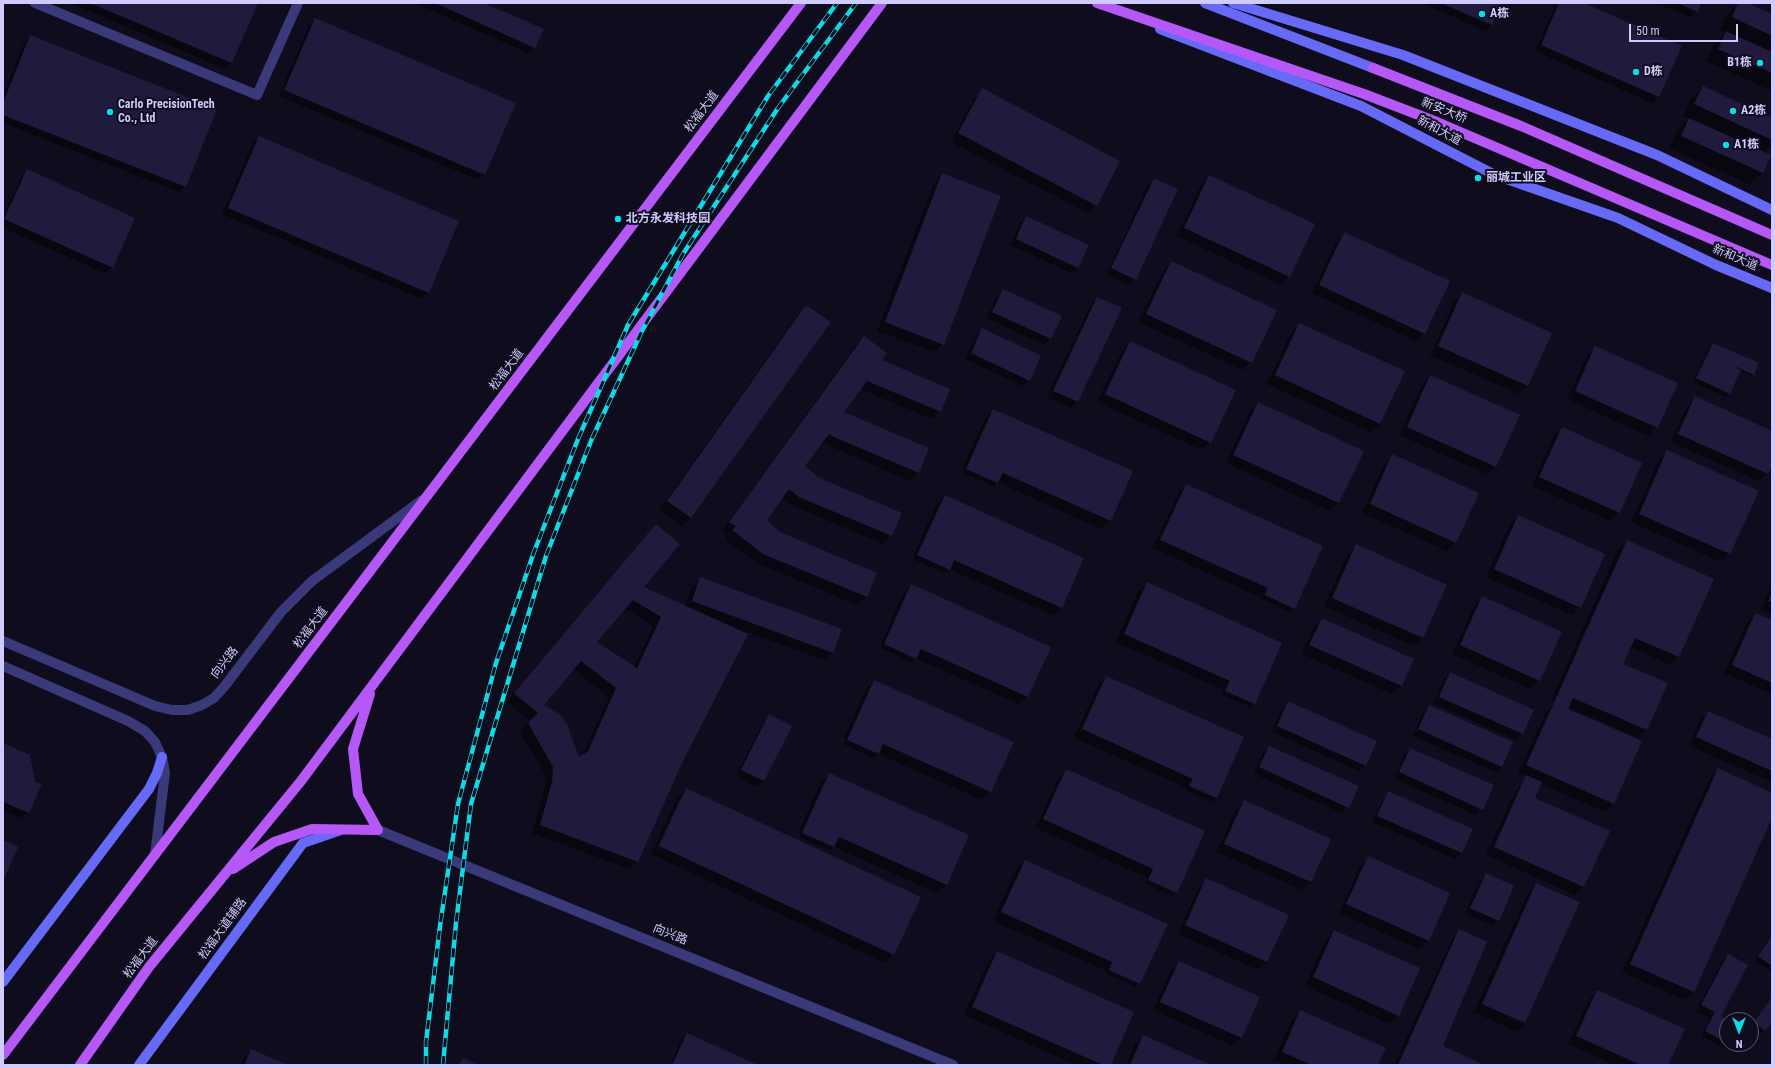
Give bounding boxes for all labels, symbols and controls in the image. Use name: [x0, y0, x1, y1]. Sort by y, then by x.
place label: A栋: [1490, 7, 1509, 21]
marker: A栋: [1477, 9, 1487, 19]
scale bar: [1631, 16, 1740, 42]
text: 50 m: [1636, 24, 1660, 38]
place label: B1栋: [1727, 56, 1752, 70]
marker: B1栋: [1755, 58, 1765, 68]
place label: D栋: [1644, 65, 1663, 79]
marker: D栋: [1631, 67, 1641, 77]
street label: 松福大道: [682, 88, 722, 136]
street label: 新安大桥: [1419, 95, 1469, 127]
place label: Carlo PrecisionTech Co., Ltd: [118, 98, 215, 126]
place label: A2栋: [1741, 104, 1766, 118]
marker: A2栋: [1728, 106, 1738, 116]
marker: Carlo PrecisionTech Co., Ltd: [105, 107, 115, 117]
street label: 新和大道: [1414, 113, 1464, 149]
place label: A1栋: [1734, 138, 1759, 152]
marker: A1栋: [1721, 140, 1731, 150]
place label: 丽城工业区: [1486, 171, 1546, 185]
marker: 丽城工业区: [1473, 173, 1483, 183]
place label: 北方永发科技园: [626, 212, 710, 226]
marker: 北方永发科技园: [613, 214, 623, 224]
street label: 新和大道: [1710, 242, 1760, 274]
street label: 松福大道: [487, 346, 527, 394]
street label: 松福大道: [291, 604, 331, 652]
street label: 向兴路: [208, 644, 242, 682]
street label: 松福大道辅路: [196, 896, 250, 962]
street label: 向兴路: [651, 922, 689, 948]
street label: 松福大道: [121, 934, 161, 982]
north arrow: [1719, 1012, 1759, 1052]
text: N: [1736, 1037, 1742, 1050]

